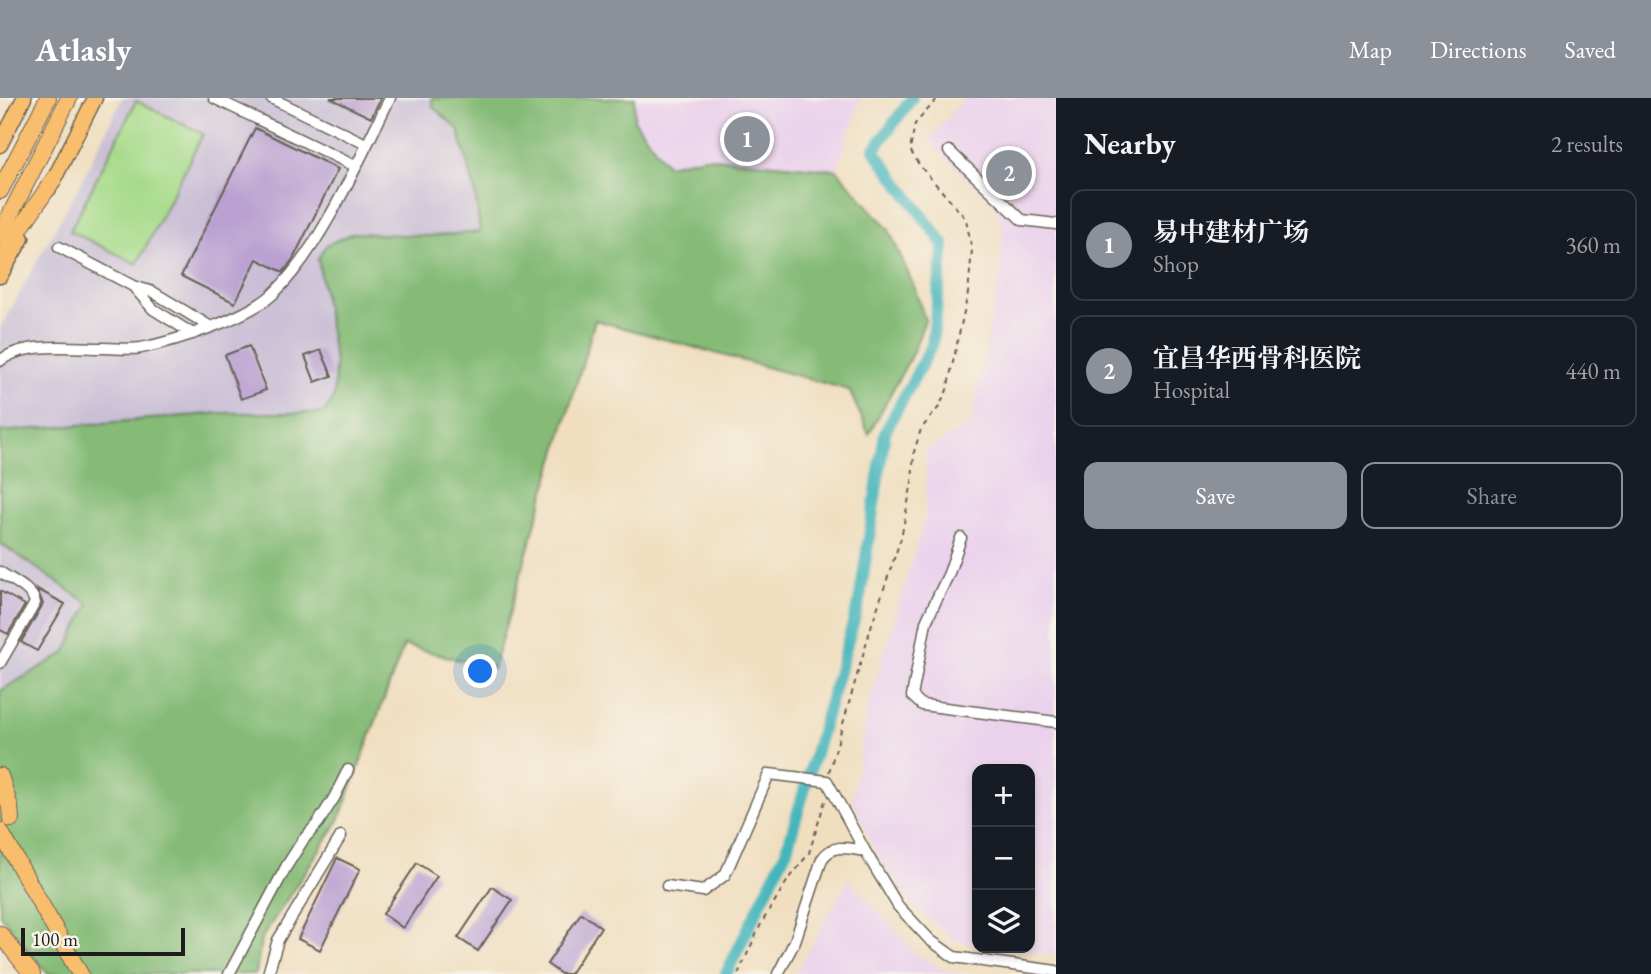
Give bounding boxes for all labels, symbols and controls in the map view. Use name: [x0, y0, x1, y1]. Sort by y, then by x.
text: Atlasly: [35, 28, 132, 71]
text: Map: [1349, 34, 1392, 65]
text: Directions: [1430, 34, 1527, 65]
text: Saved: [1565, 34, 1616, 65]
pin: 1: [724, 113, 770, 165]
text: Nearby: [1084, 124, 1176, 163]
text: 2 results: [1551, 129, 1623, 159]
pin: 2: [986, 147, 1032, 199]
text: 易中建材广场: [1153, 215, 1309, 249]
text: 1: [1103, 230, 1115, 260]
text: 360 m: [1565, 230, 1621, 260]
text: Shop: [1153, 249, 1199, 279]
text: 宜昌华西骨科医院: [1153, 341, 1361, 375]
text: 2: [1103, 356, 1115, 386]
text: 440 m: [1565, 356, 1621, 386]
text: Hospital: [1153, 375, 1230, 405]
button: Save: [1084, 462, 1347, 529]
button: Share: [1361, 462, 1623, 529]
your location: [463, 654, 497, 688]
map controls: [972, 764, 1035, 953]
button: +: [972, 764, 1035, 827]
button: −: [972, 827, 1035, 890]
button: layers: [972, 890, 1035, 953]
scale bar: [21, 925, 186, 957]
text: 100 m: [32, 927, 78, 952]

